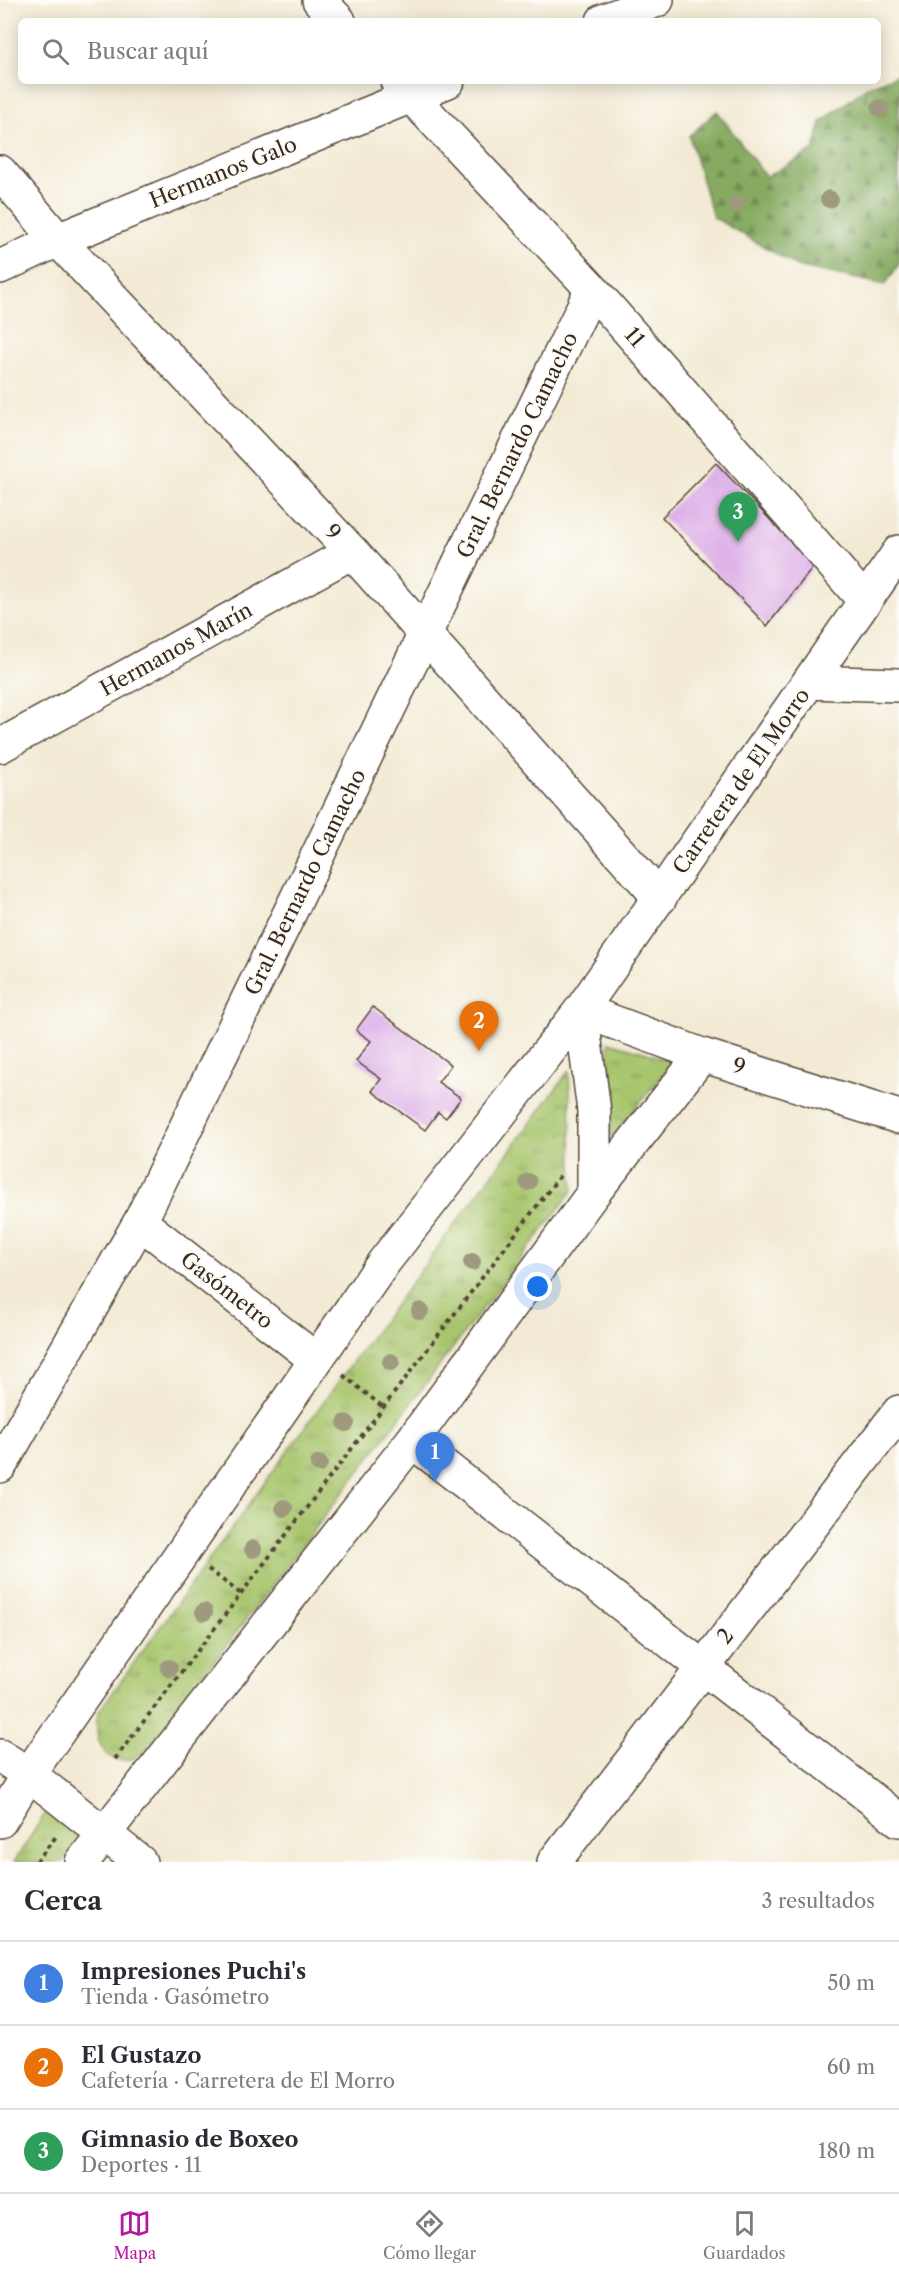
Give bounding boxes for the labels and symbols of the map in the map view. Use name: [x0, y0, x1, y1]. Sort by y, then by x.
street label: Hermanos Galo: [146, 131, 300, 213]
street label: 11: [620, 322, 650, 352]
street label: Gral. Bernardo Camacho: [451, 328, 583, 562]
pin: 3: [718, 492, 758, 542]
street label: 9: [320, 519, 346, 545]
street label: Hermanos Marín: [96, 597, 256, 701]
street label: Carretera de El Morro: [667, 683, 815, 879]
street label: Gral. Bernardo Camacho: [239, 765, 371, 999]
pin: 2: [460, 1002, 498, 1051]
street label: 9: [729, 1052, 749, 1080]
street label: Gasómetro: [176, 1246, 278, 1334]
your location: [523, 1272, 552, 1301]
pin: 1: [416, 1432, 454, 1482]
street label: 2: [711, 1624, 739, 1648]

